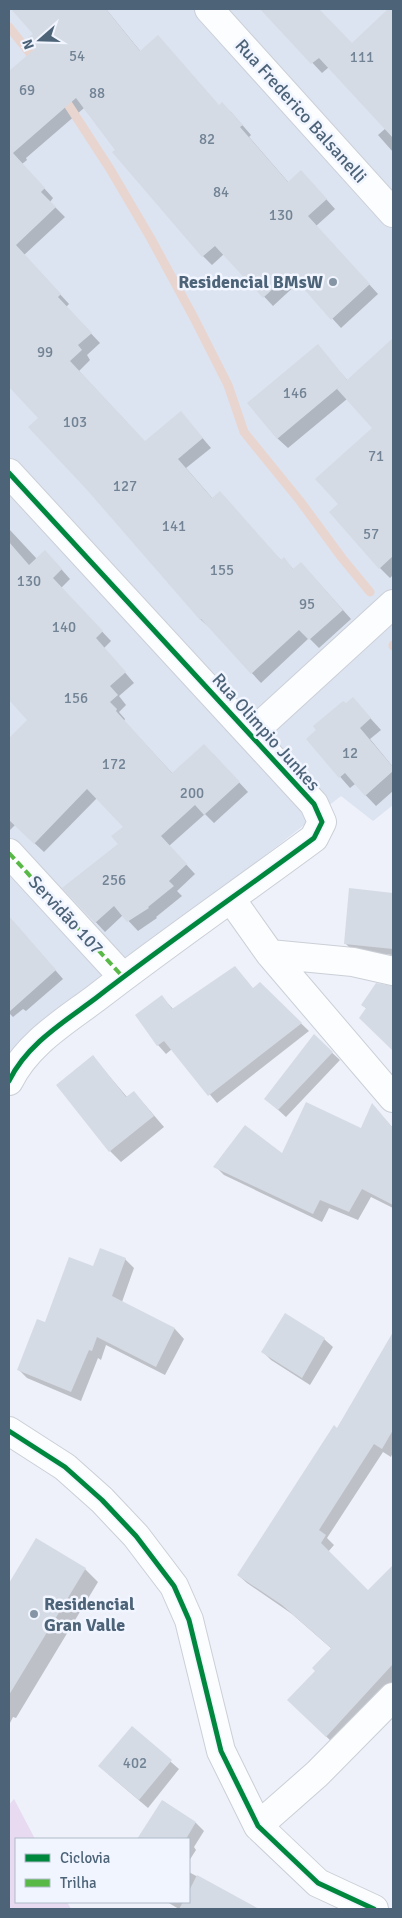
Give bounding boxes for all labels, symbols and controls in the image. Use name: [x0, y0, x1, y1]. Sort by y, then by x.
north arrow: [15, 15, 65, 65]
street label: Rua Frederico Balsanelli: [231, 35, 371, 187]
text: N: [19, 37, 38, 52]
house number: 54: [69, 47, 85, 65]
house number: 111: [350, 48, 374, 66]
house number: 69: [19, 81, 35, 99]
house number: 88: [89, 84, 105, 102]
house number: 82: [199, 130, 215, 148]
house number: 84: [213, 183, 229, 201]
house number: 130: [269, 206, 293, 224]
place label: Residencial BMsW: [178, 271, 323, 293]
marker: Residencial BMsW: [327, 276, 339, 288]
house number: 99: [37, 343, 53, 361]
house number: 146: [283, 384, 307, 402]
house number: 103: [63, 413, 87, 431]
house number: 71: [368, 447, 384, 465]
house number: 127: [113, 477, 137, 495]
house number: 141: [162, 517, 186, 535]
house number: 57: [363, 525, 379, 543]
house number: 155: [210, 561, 234, 579]
house number: 130: [17, 572, 41, 590]
house number: 95: [299, 595, 315, 613]
house number: 140: [52, 618, 76, 636]
street label: Rua Olimpio Junkes: [207, 669, 325, 795]
house number: 156: [64, 689, 88, 707]
house number: 12: [342, 744, 358, 762]
house number: 172: [102, 755, 126, 773]
house number: 200: [180, 784, 204, 802]
street label: Servidão 107: [24, 871, 108, 959]
house number: 256: [102, 871, 126, 889]
place label: Residencial Gran Valle: [44, 1593, 135, 1636]
marker: Residencial Gran Valle: [28, 1608, 40, 1620]
house number: 402: [123, 1754, 147, 1772]
legend: [15, 1838, 190, 1903]
text: Ciclovia: [60, 1849, 110, 1867]
text: Trilha: [60, 1874, 97, 1892]

